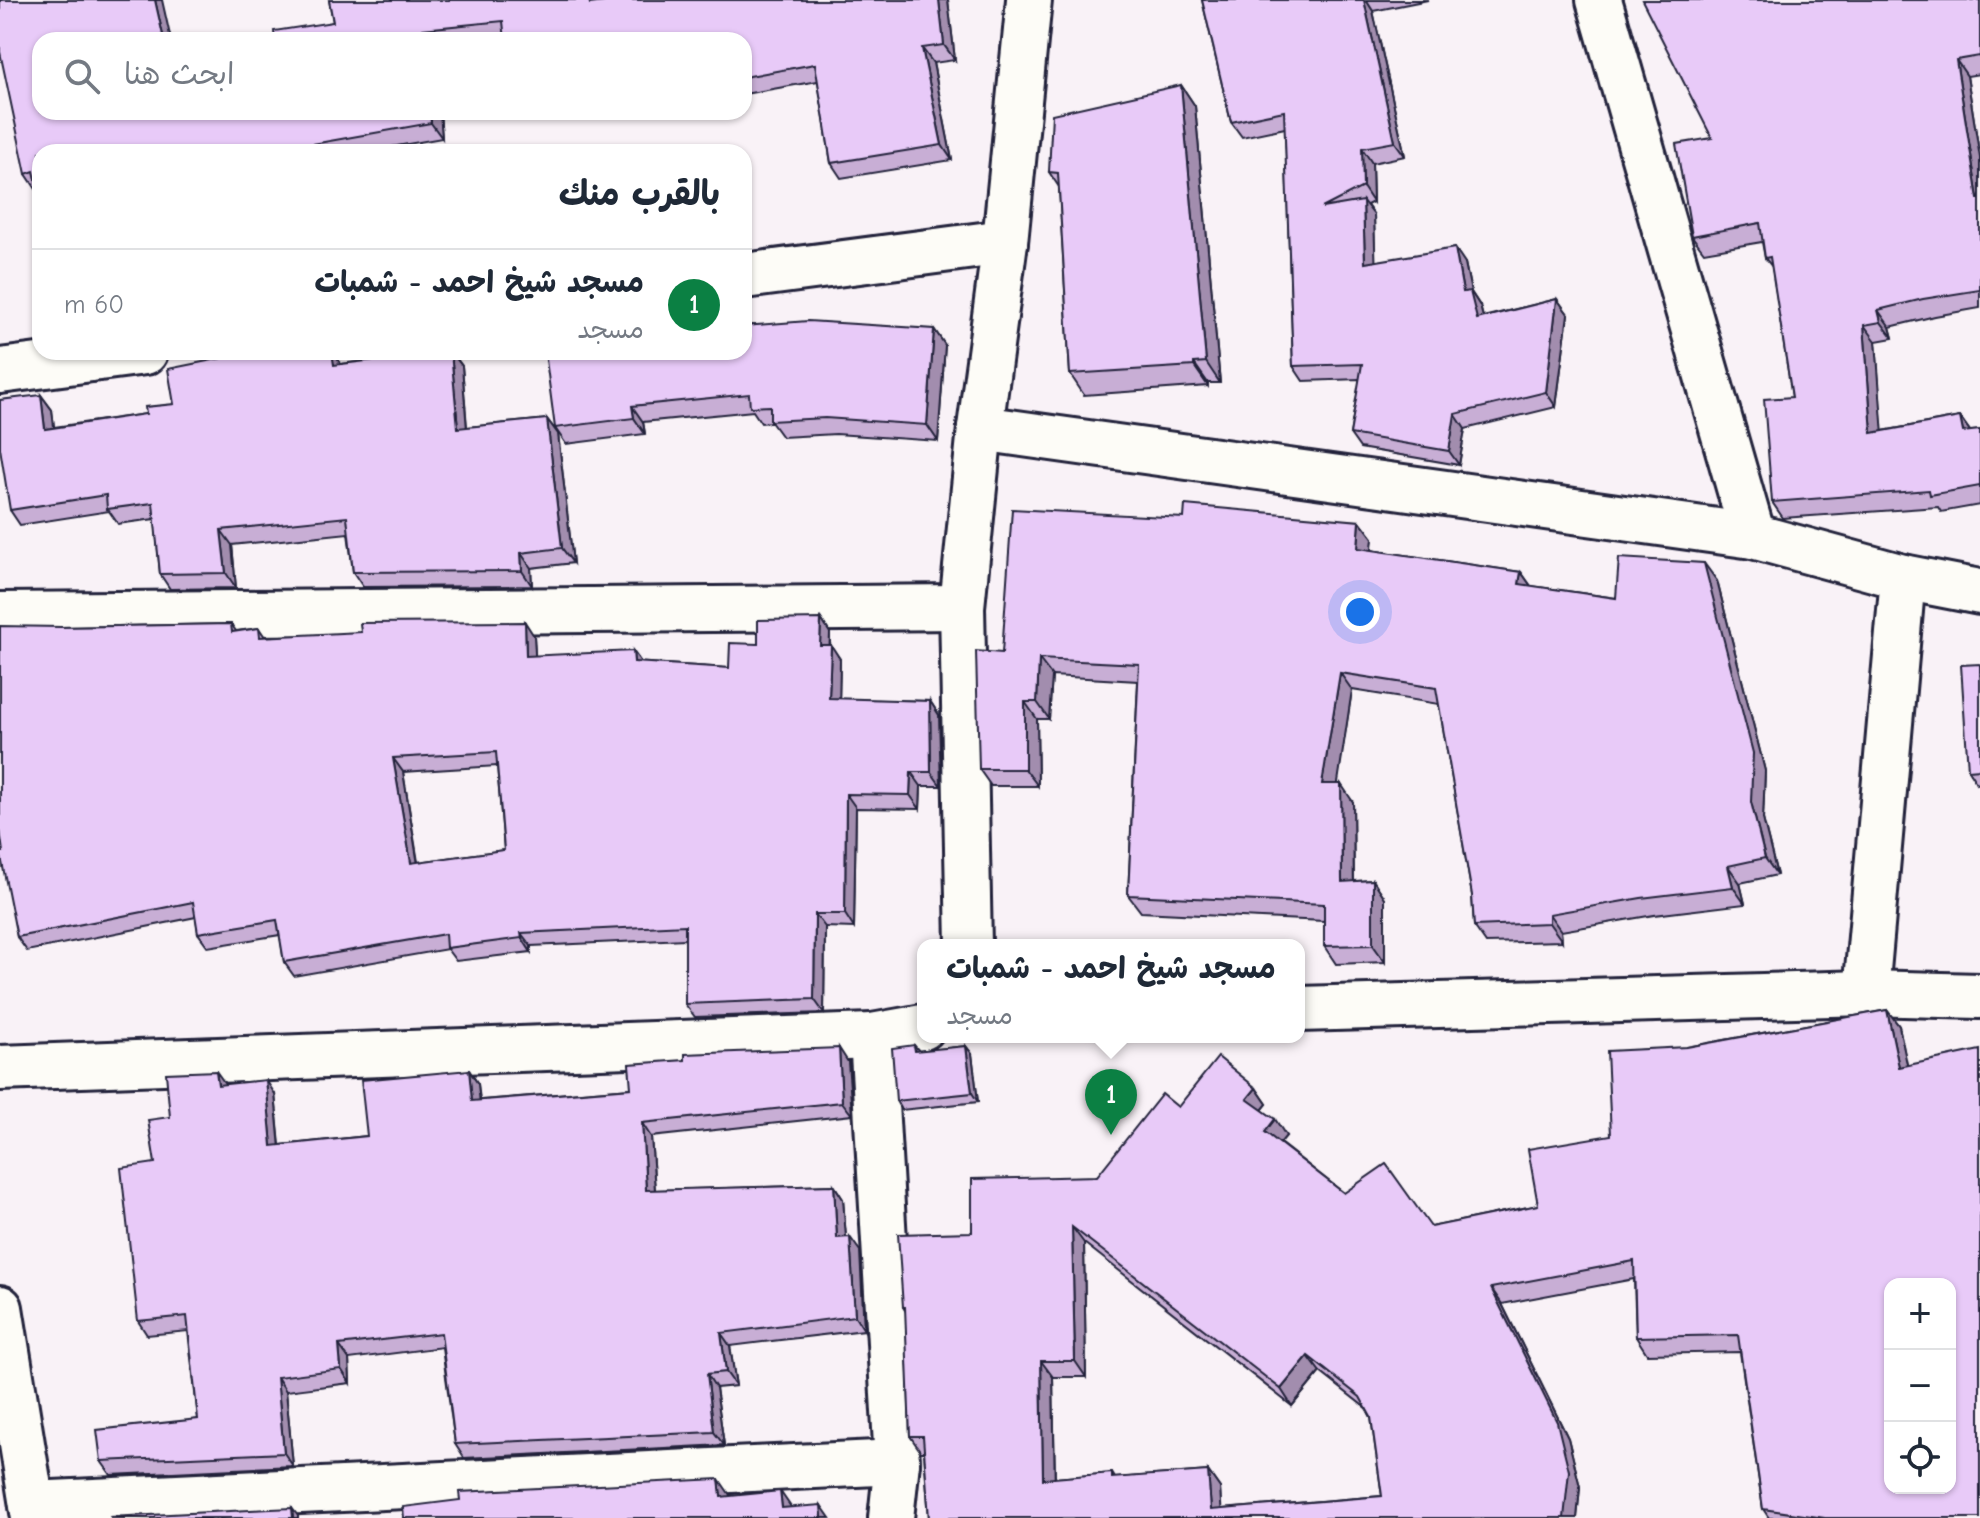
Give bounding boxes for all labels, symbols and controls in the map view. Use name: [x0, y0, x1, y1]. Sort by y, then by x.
search box: [32, 32, 752, 120]
icon: search: [60, 54, 104, 98]
text: ابحث هنا: [124, 57, 234, 92]
text: بالقرب منك: [559, 174, 720, 214]
text: مسجد شيخ احمد - شمبات: [314, 265, 644, 300]
text: 60 m: [64, 290, 124, 320]
text: 1: [689, 290, 699, 320]
text: مسجد: [577, 315, 644, 345]
your location: [1340, 592, 1380, 632]
popup: [917, 939, 1305, 1043]
text: مسجد شيخ احمد - شمبات: [946, 951, 1276, 986]
text: مسجد: [946, 1001, 1013, 1031]
pin: 1: [1085, 1069, 1137, 1135]
map controls: [1884, 1278, 1956, 1494]
button: +: [1884, 1278, 1956, 1350]
button: −: [1884, 1350, 1956, 1422]
button: locate: [1884, 1422, 1956, 1494]

